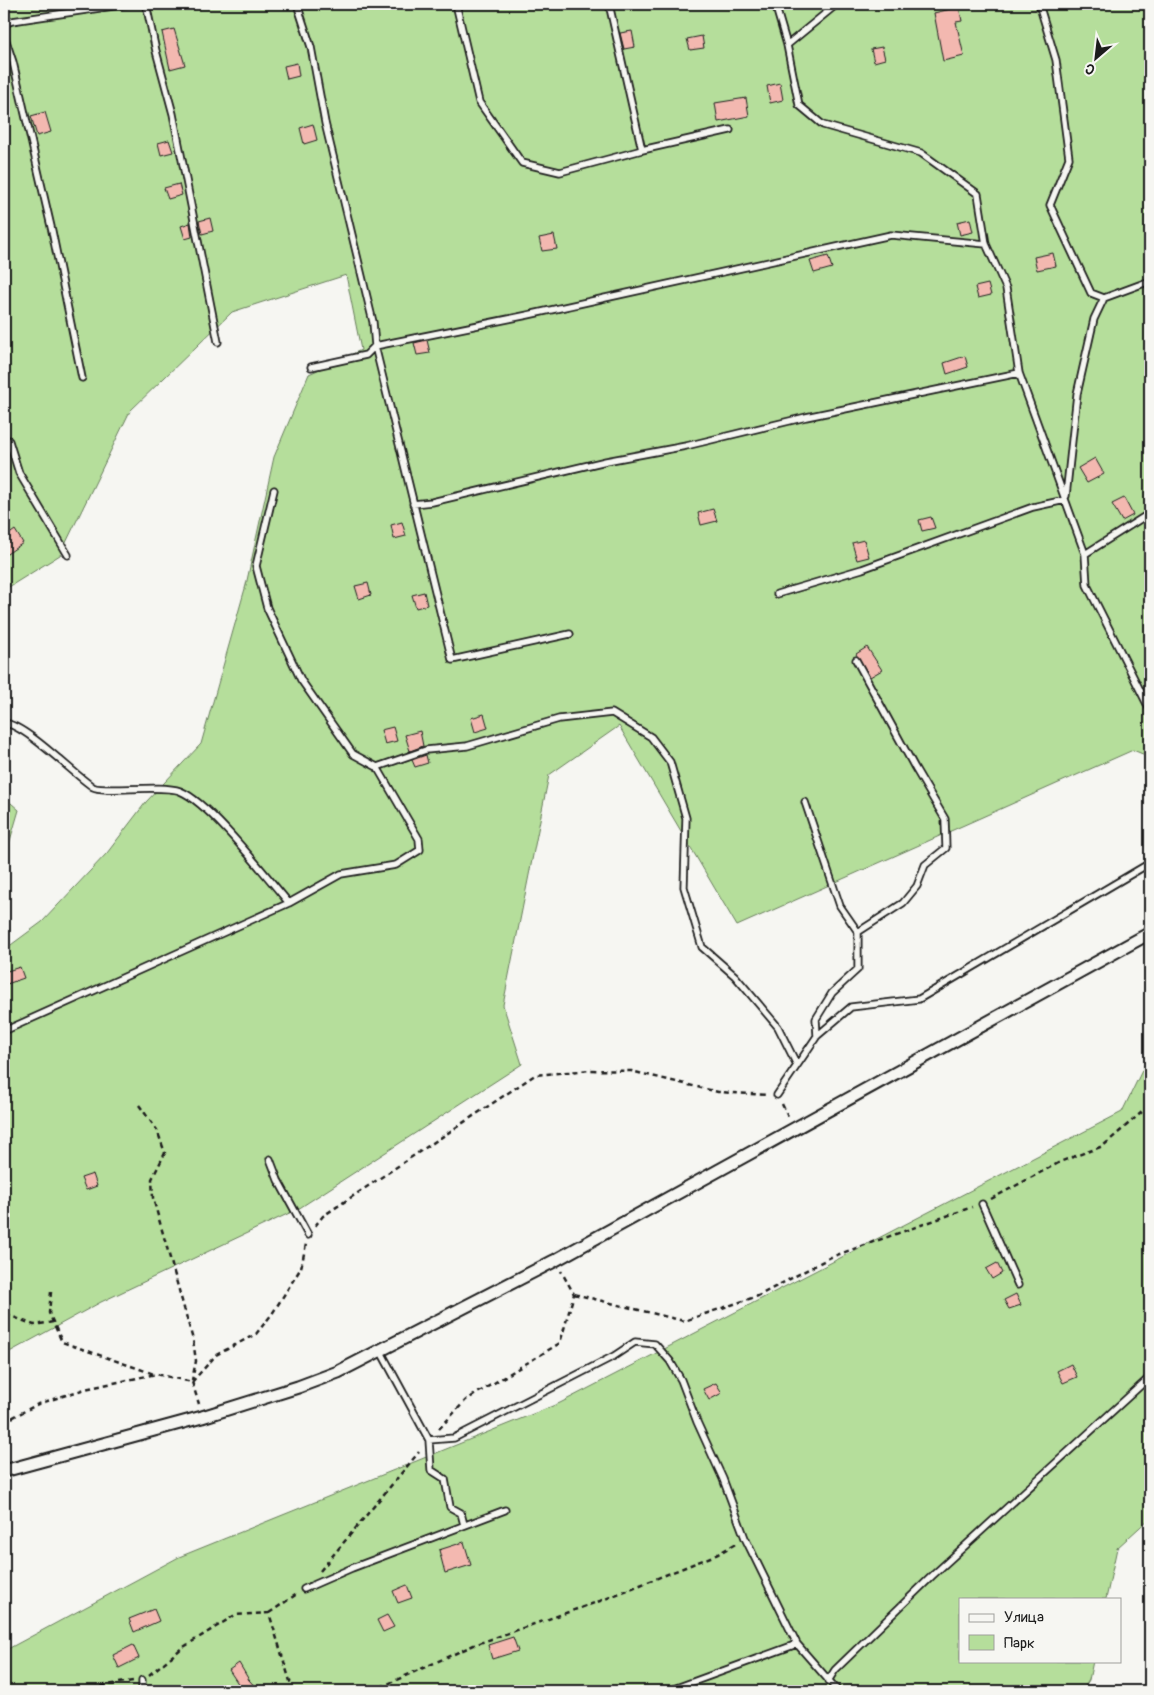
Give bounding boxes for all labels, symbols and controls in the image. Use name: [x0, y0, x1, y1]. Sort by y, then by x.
north arrow: [1072, 32, 1122, 82]
text: С: [1082, 59, 1098, 79]
legend: [959, 1598, 1122, 1662]
text: Улица: [1004, 1608, 1044, 1627]
text: Парк: [1004, 1634, 1035, 1653]

